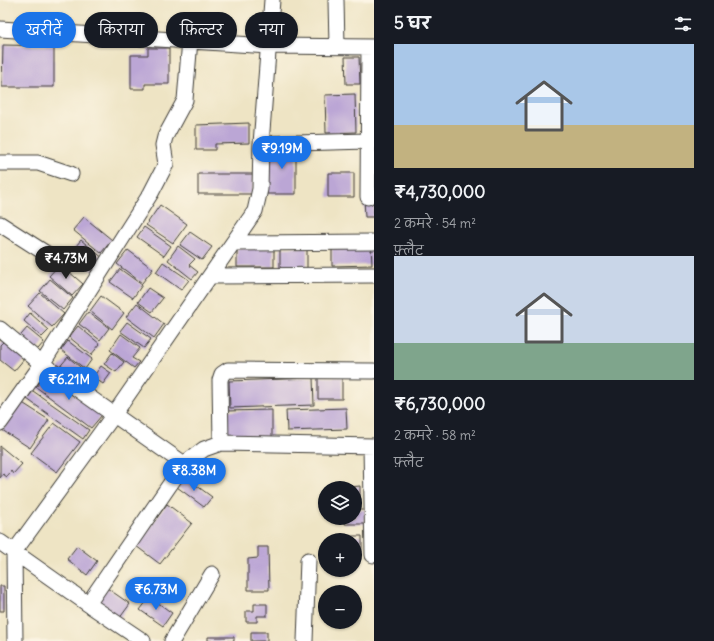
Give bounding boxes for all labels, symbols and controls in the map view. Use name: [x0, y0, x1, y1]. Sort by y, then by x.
chip: खरीदें: [12, 12, 76, 48]
chip: किराया: [84, 12, 158, 48]
chip: फ़िल्टर: [166, 12, 237, 48]
chip: नया: [245, 12, 298, 48]
text: 5 घर: [394, 12, 430, 34]
icon: filters: [672, 13, 694, 35]
icon: home: [508, 70, 580, 142]
pin: ₹9.19M: [249, 136, 315, 170]
text: ₹9.19M: [261, 140, 303, 157]
text: ₹4,730,000: [394, 181, 485, 203]
text: 2 कमरे · 54 m²: [394, 215, 476, 232]
text: फ़्लैट: [394, 242, 424, 259]
pin: ₹4.73M: [33, 246, 99, 280]
text: ₹4.73M: [44, 250, 88, 267]
icon: home: [508, 282, 580, 354]
pin: ₹6.21M: [36, 367, 102, 401]
text: ₹6.21M: [48, 371, 90, 388]
text: ₹6,730,000: [394, 393, 485, 415]
text: 2 कमरे · 58 m²: [394, 427, 476, 444]
text: फ़्लैट: [394, 454, 424, 471]
pin: ₹8.38M: [161, 458, 227, 492]
text: ₹8.38M: [172, 462, 216, 479]
map controls: [318, 481, 362, 629]
button: layers: [318, 481, 362, 525]
button: +: [318, 533, 362, 577]
pin: ₹6.73M: [123, 577, 189, 611]
text: ₹6.73M: [134, 581, 178, 598]
button: −: [318, 585, 362, 629]

